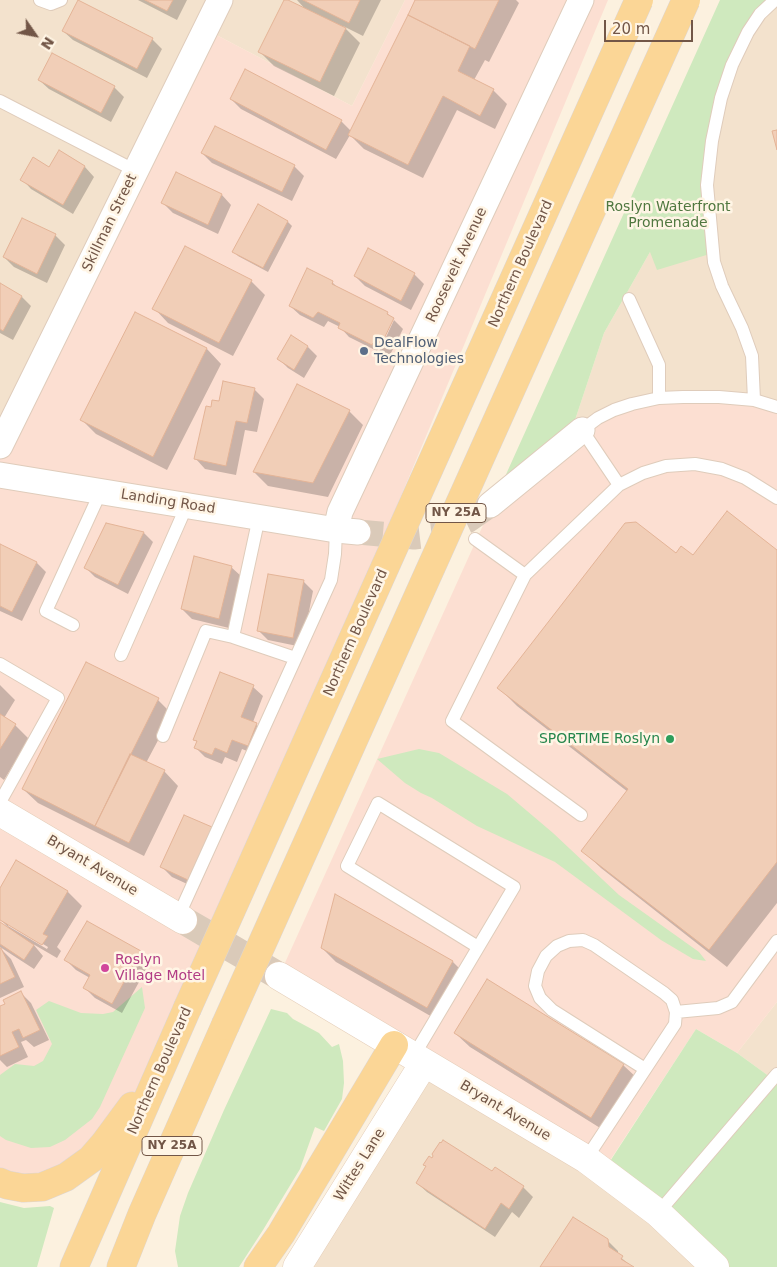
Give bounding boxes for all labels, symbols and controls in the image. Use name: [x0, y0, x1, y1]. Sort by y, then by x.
north arrow: [10, 10, 60, 60]
scale bar: [607, 10, 696, 42]
text: 20 m: [612, 20, 650, 38]
text: N: [38, 34, 57, 52]
street label: Skillman Street: [79, 171, 141, 275]
street label: Northern Boulevard: [485, 198, 557, 330]
park label: Roslyn Waterfront Promenade: [605, 199, 731, 232]
street label: Roosevelt Avenue: [423, 205, 491, 325]
place label: DealFlow Technologies: [374, 335, 464, 368]
marker: DealFlow Technologies: [358, 345, 370, 357]
street label: Landing Road: [120, 486, 216, 518]
road number: NY 25A: [426, 503, 486, 522]
street label: Northern Boulevard: [320, 567, 392, 699]
place label: SPORTIME Roslyn: [539, 731, 660, 747]
marker: SPORTIME Roslyn: [664, 733, 676, 745]
street label: Bryant Avenue: [44, 832, 140, 900]
place label: Roslyn Village Motel: [115, 952, 205, 984]
marker: Roslyn Village Motel: [99, 962, 111, 974]
street label: Northern Boulevard: [124, 1005, 196, 1137]
street label: Bryant Avenue: [457, 1077, 553, 1145]
street label: Wittes Lane: [331, 1126, 389, 1204]
road number: NY 25A: [142, 1136, 202, 1156]

